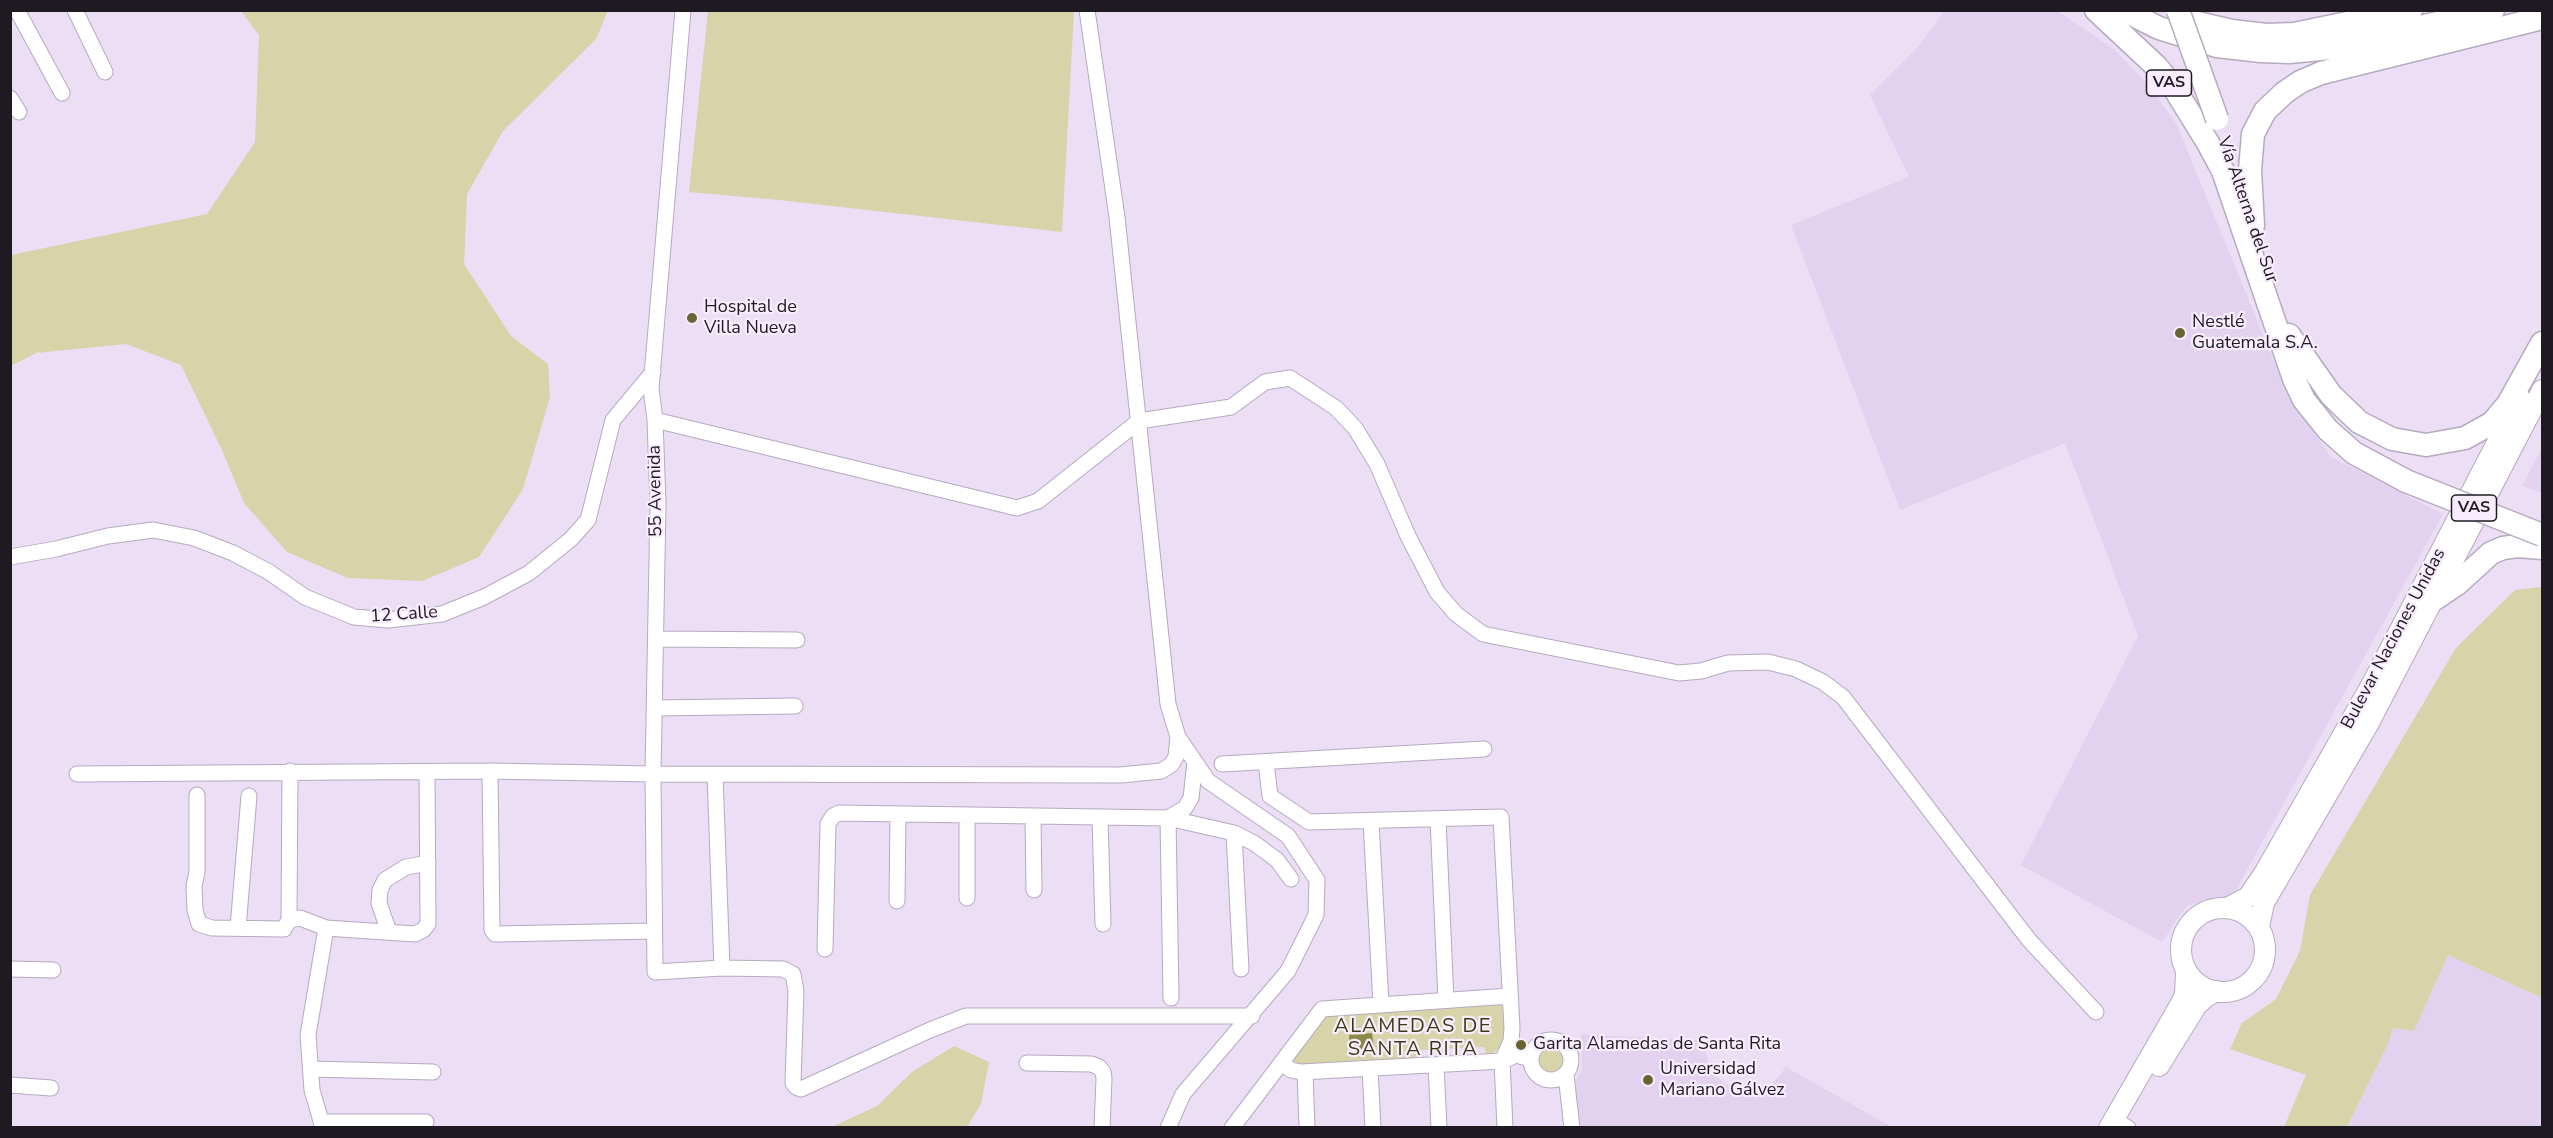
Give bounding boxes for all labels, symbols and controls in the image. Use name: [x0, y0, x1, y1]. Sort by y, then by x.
road number: VAS: [2146, 70, 2192, 96]
street label: Vía Alterna del Sur: [2212, 134, 2282, 286]
place label: Hospital de Villa Nueva: [704, 297, 797, 340]
marker: Hospital de Villa Nueva: [685, 311, 699, 325]
place label: Nestlé Guatemala S.A.: [2192, 312, 2318, 354]
marker: Nestlé Guatemala S.A.: [2173, 326, 2187, 340]
street label: 55 Avenida: [644, 445, 668, 537]
road number: VAS: [2452, 495, 2496, 521]
street label: Bulevar Naciones Unidas: [2337, 545, 2451, 733]
street label: 12 Calle: [369, 602, 439, 628]
district label: ALAMEDAS DE SANTA RITA: [1334, 1015, 1492, 1062]
place label: Garita Alamedas de Santa Rita: [1533, 1034, 1781, 1056]
marker: Garita Alamedas de Santa Rita: [1514, 1038, 1528, 1052]
place label: Universidad Mariano Gálvez: [1660, 1059, 1785, 1102]
marker: Universidad Mariano Gálvez: [1641, 1073, 1655, 1087]

